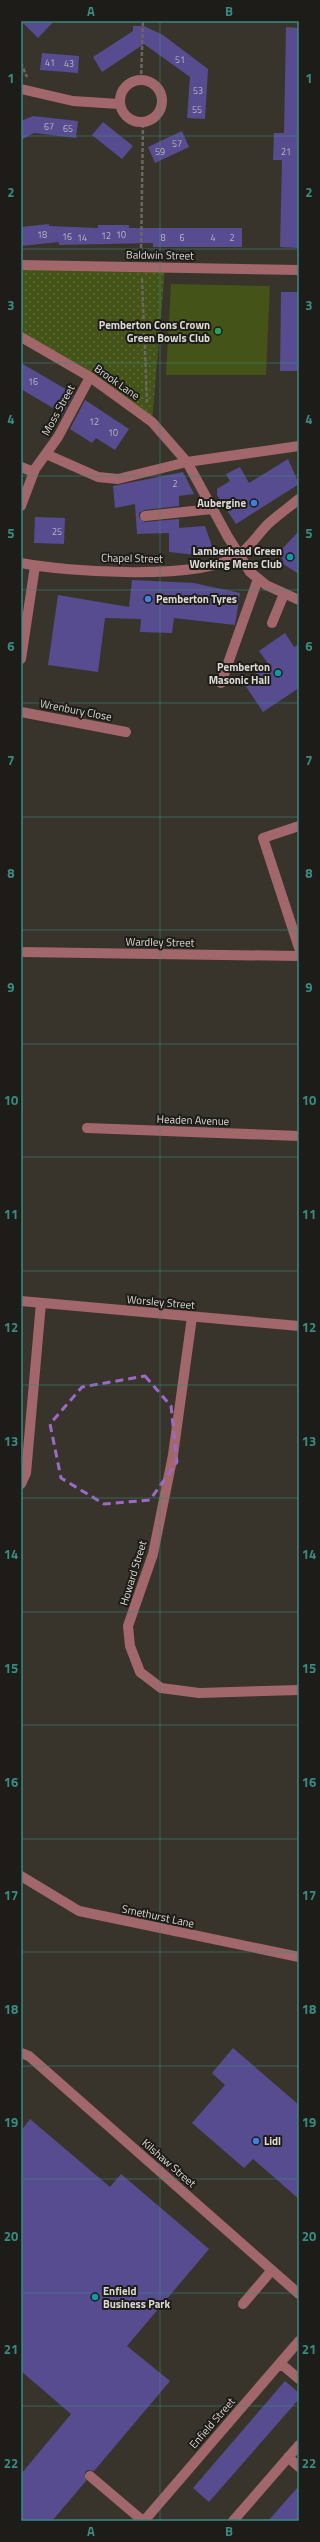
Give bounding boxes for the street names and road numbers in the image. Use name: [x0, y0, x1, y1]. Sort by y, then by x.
street label: Baldwin Street: [126, 246, 194, 264]
street label: Brook Lane: [91, 361, 143, 404]
street label: Moss Street: [37, 382, 79, 438]
street label: Chapel Street: [101, 549, 163, 567]
street label: Wrenbury Close: [39, 695, 114, 725]
street label: Wardley Street: [126, 933, 195, 951]
street label: Headen Avenue: [156, 1111, 230, 1129]
street label: Worsley Street: [126, 1291, 196, 1313]
street label: Howard Street: [116, 1538, 151, 1607]
street label: Smethurst Lane: [120, 1901, 196, 1932]
street label: Kilshaw Street: [139, 2135, 200, 2191]
street label: Enfield Street: [185, 2394, 239, 2452]

